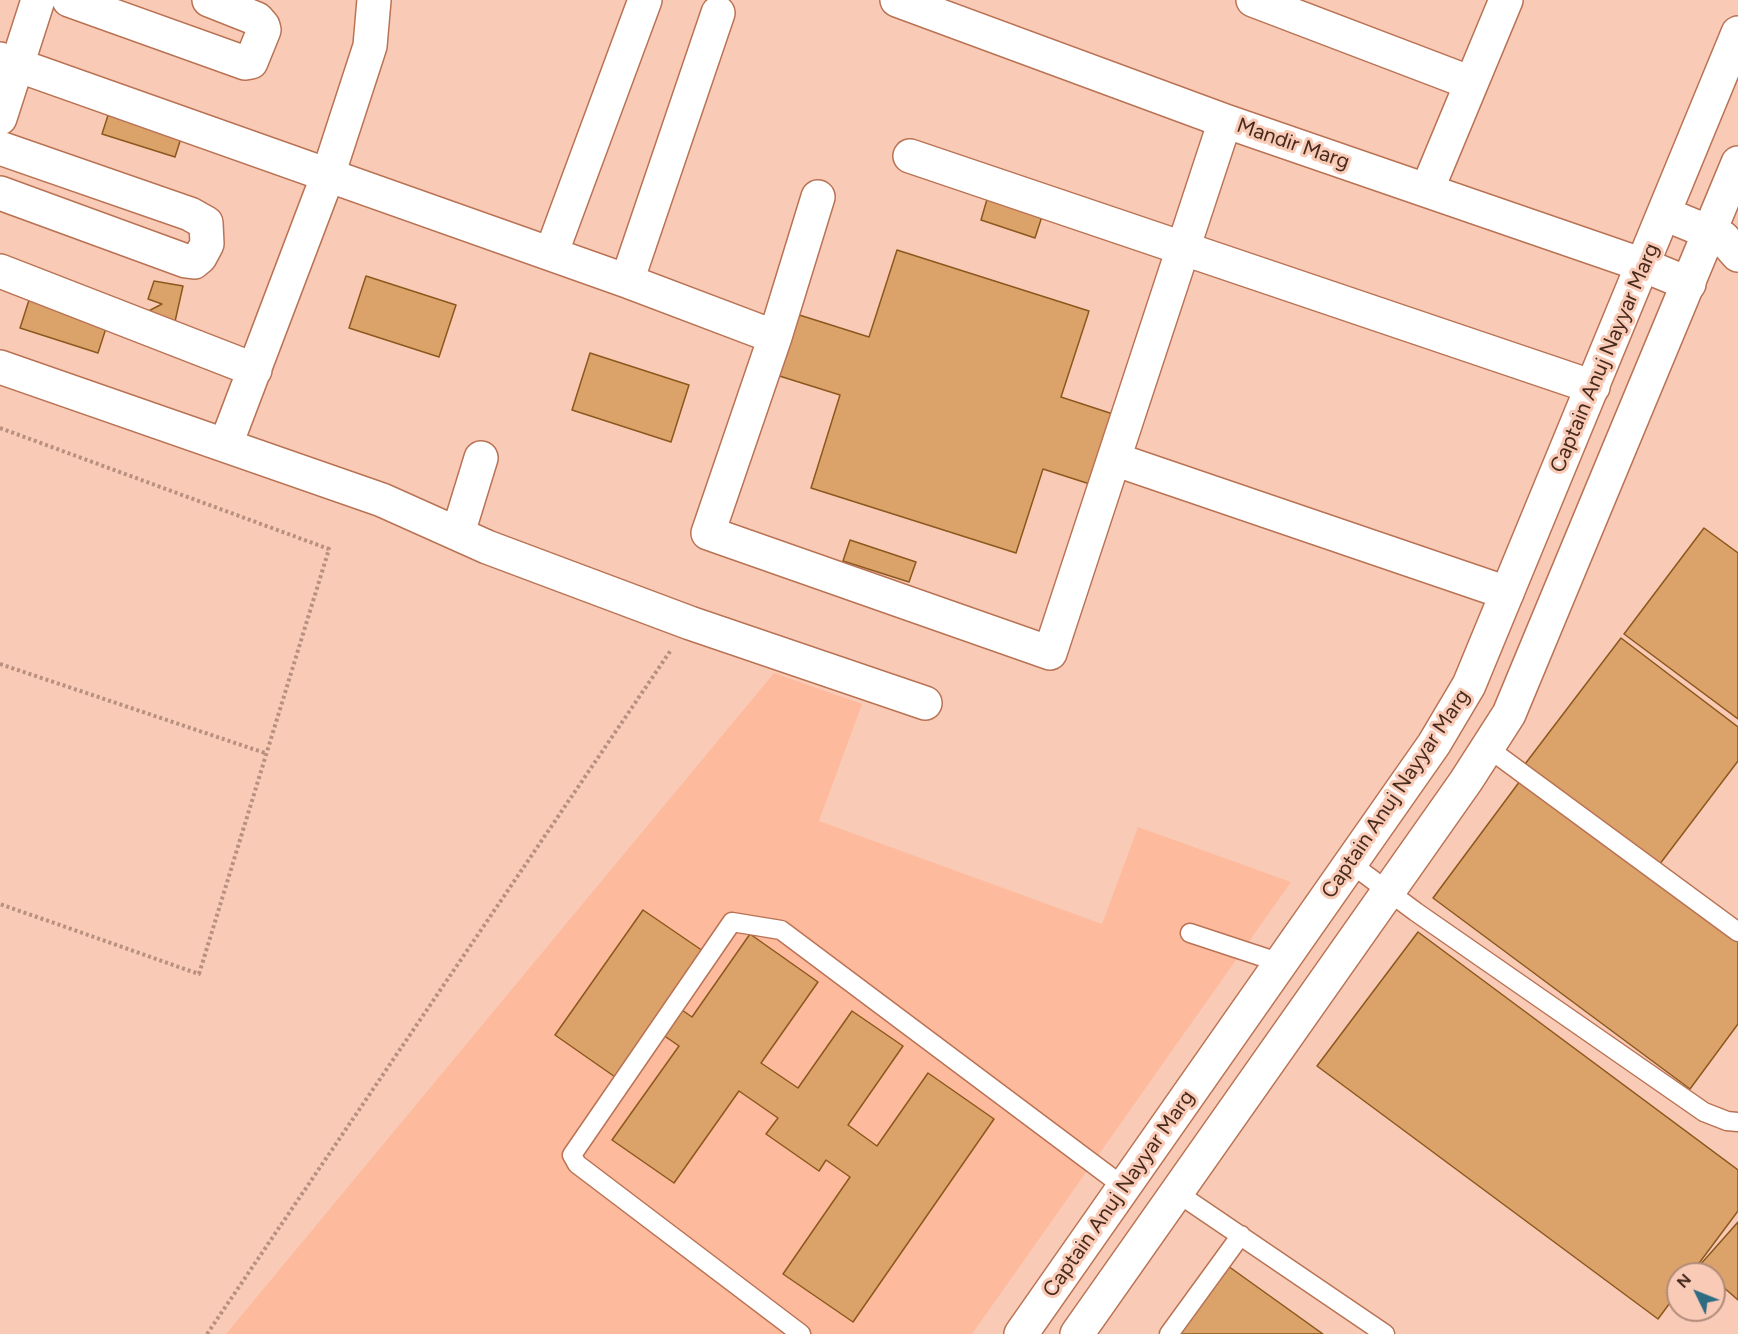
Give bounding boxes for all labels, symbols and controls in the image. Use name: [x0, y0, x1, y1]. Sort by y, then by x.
street label: Mandir Marg: [1233, 113, 1353, 175]
street label: Captain Anuj Nayyar Marg: [1545, 240, 1665, 476]
street label: Captain Anuj Nayyar Marg: [1317, 685, 1475, 903]
street label: Captain Anuj Nayyar Marg: [1038, 1086, 1200, 1302]
north arrow: [1666, 1262, 1726, 1322]
text: N: [1673, 1270, 1695, 1292]

